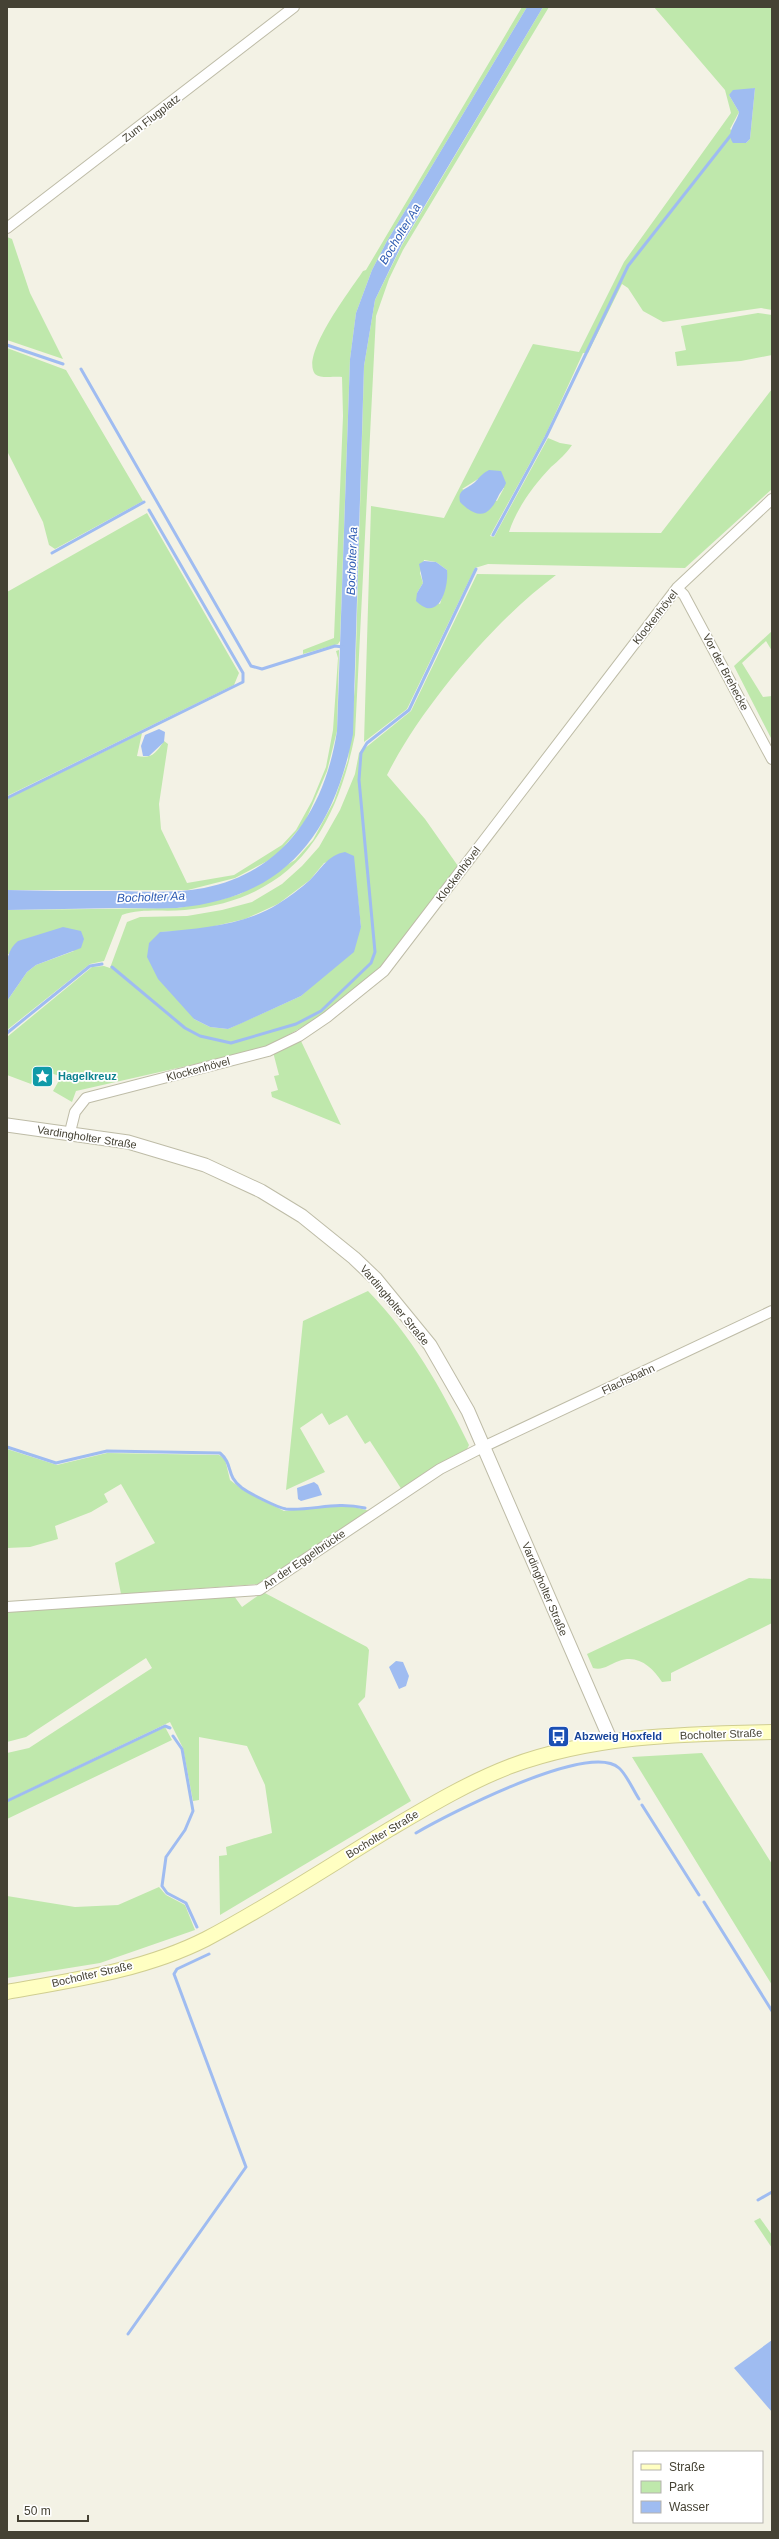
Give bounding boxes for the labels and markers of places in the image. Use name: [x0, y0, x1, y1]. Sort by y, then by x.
place icon: Hagelkreuz: [30, 1063, 56, 1089]
place label: Hagelkreuz: [58, 1070, 117, 1082]
bus stop icon: Abzweig Hoxfeld: [546, 1723, 572, 1749]
place label: Abzweig Hoxfeld: [574, 1730, 662, 1742]

